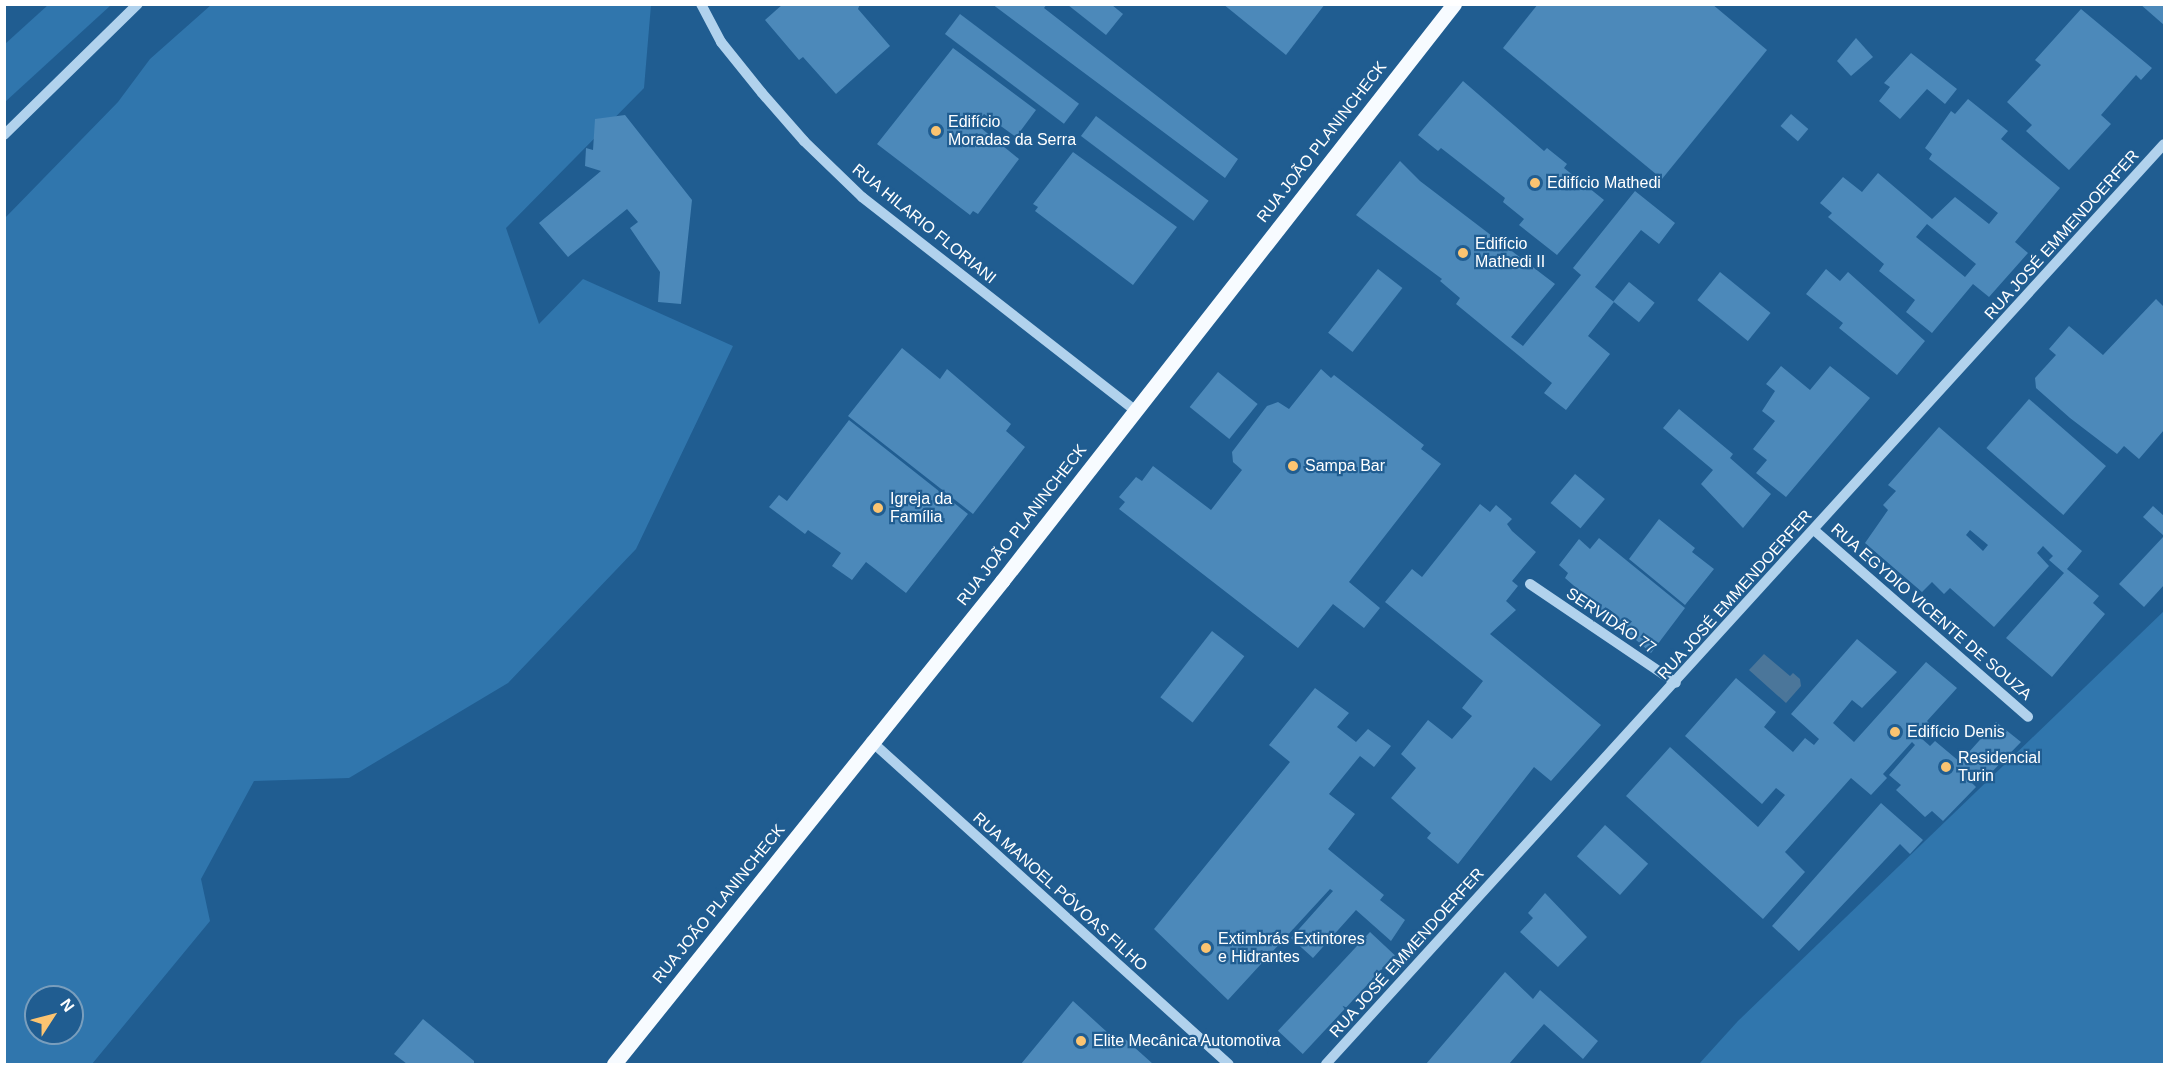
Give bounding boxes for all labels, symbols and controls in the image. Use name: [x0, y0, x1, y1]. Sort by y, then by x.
street label: RUA JOÃO PLANINCHECK: [1253, 57, 1391, 227]
place label: Edifício Moradas da Serra: [948, 112, 1076, 150]
marker: Edifício Moradas da Serra: [929, 124, 943, 138]
street label: RUA JOSÉ EMMENDOERFER: [1981, 146, 2143, 324]
street label: RUA HILARIO FLORIANI: [848, 160, 1000, 288]
place label: Edifício Mathedi: [1547, 173, 1661, 193]
marker: Edifício Mathedi: [1528, 176, 1542, 190]
place label: Edifício Mathedi II: [1475, 234, 1545, 272]
marker: Edifício Mathedi II: [1456, 246, 1470, 260]
street label: RUA JOÃO PLANINCHECK: [953, 440, 1091, 610]
place label: Sampa Bar: [1305, 456, 1385, 476]
marker: Sampa Bar: [1286, 459, 1300, 473]
place label: Igreja da Família: [890, 489, 952, 527]
marker: Igreja da Família: [871, 501, 885, 515]
street label: RUA JOSÉ EMMENDOERFER: [1654, 506, 1816, 684]
street label: RUA EGYDIO VICENTE DE SOUZA: [1826, 519, 2036, 705]
street label: SERVIDÃO 77: [1562, 584, 1660, 658]
place label: Edifício Denis: [1907, 722, 2005, 742]
marker: Edifício Denis: [1888, 725, 1902, 739]
place label: Residencial Turin: [1958, 748, 2041, 786]
marker: Residencial Turin: [1939, 760, 1953, 774]
street label: RUA MANOEL PÓVOAS FILHO: [968, 808, 1152, 976]
street label: RUA JOÃO PLANINCHECK: [649, 820, 789, 988]
street label: RUA JOSÉ EMMENDOERFER: [1326, 864, 1488, 1042]
place label: Extimbrás Extintores e Hidrantes: [1218, 929, 1365, 967]
marker: Extimbrás Extintores e Hidrantes: [1199, 941, 1213, 955]
north arrow: [24, 985, 84, 1045]
text: N: [57, 996, 78, 1015]
place label: Elite Mecânica Automotiva: [1093, 1031, 1282, 1051]
marker: Elite Mecânica Automotiva: [1074, 1034, 1088, 1048]

